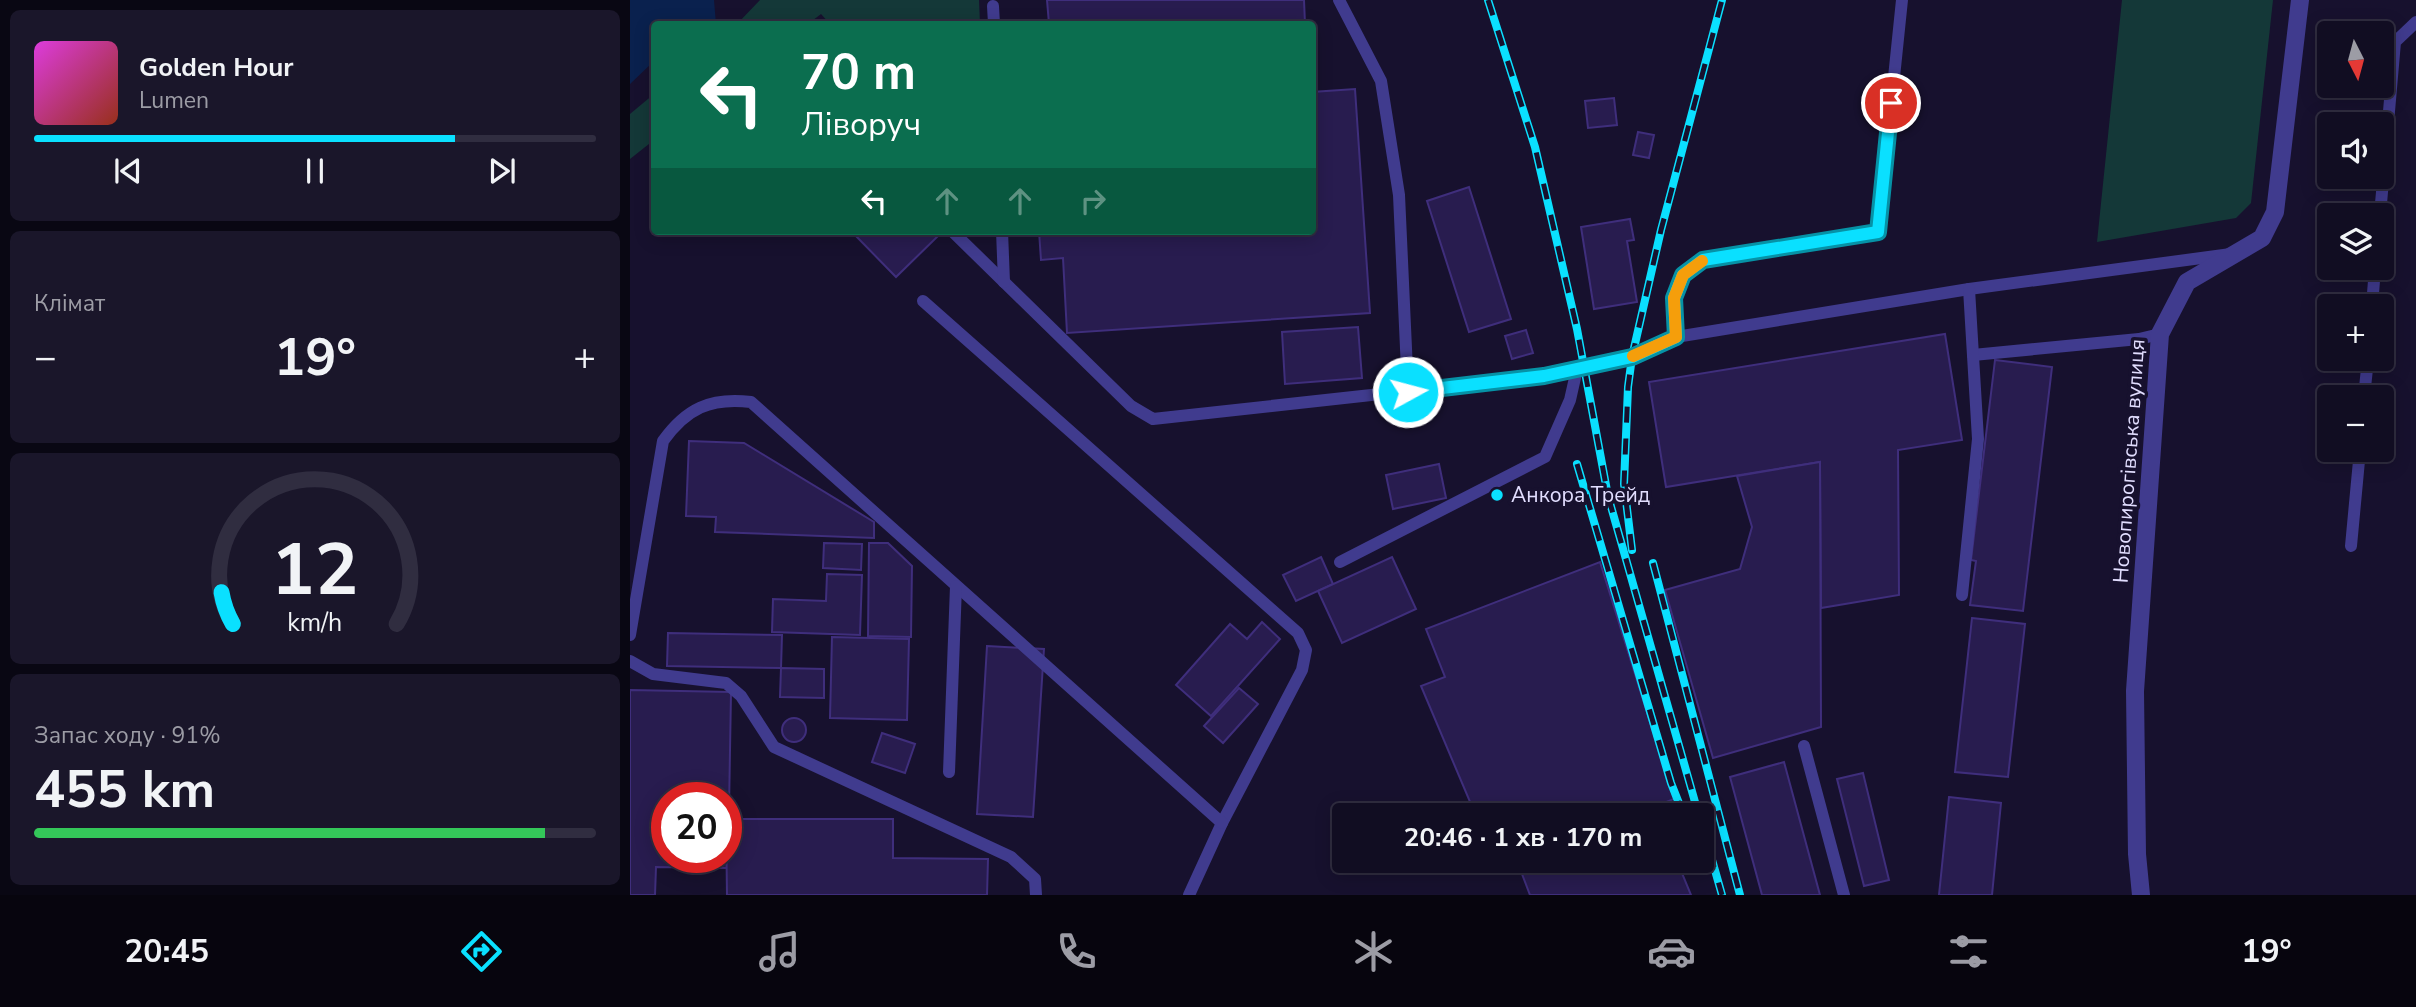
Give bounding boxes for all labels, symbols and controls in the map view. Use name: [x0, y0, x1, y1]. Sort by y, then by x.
north arrow: [2317, 21, 2394, 98]
map controls: [2317, 21, 2394, 462]
text: 70 m: [801, 39, 916, 106]
icon: left: [686, 49, 777, 140]
text: Golden Hour: [139, 50, 294, 85]
pin: [1861, 73, 1921, 133]
icon: arrive: [1872, 84, 1910, 122]
text: Lumen: [139, 85, 209, 116]
text: Ліворуч: [801, 103, 921, 146]
button: sound: [2317, 112, 2394, 189]
icon: previous: [109, 152, 147, 190]
icon: pause: [296, 152, 334, 190]
icon: next: [483, 152, 521, 190]
icon: left: [855, 182, 893, 220]
icon: ahead: [928, 182, 966, 220]
icon: ahead: [1001, 182, 1039, 220]
icon: right: [1074, 182, 1112, 220]
button: layers: [2317, 203, 2394, 280]
text: Клімат: [34, 288, 105, 319]
button: +: [2317, 294, 2394, 371]
text: 19°: [274, 322, 356, 393]
text: −: [34, 332, 57, 383]
text: +: [573, 332, 596, 383]
street label: Новопирогівська вулиця: [2106, 338, 2152, 584]
position arrow: [1371, 355, 1445, 429]
button: −: [2317, 385, 2394, 462]
place label: Анкора Трейд: [1511, 481, 1650, 509]
marker: Анкора Трейд: [1489, 487, 1505, 503]
text: 12: [271, 521, 359, 621]
text: km/h: [287, 606, 343, 640]
text: Запас ходу · 91%: [34, 720, 221, 751]
text: 455 km: [34, 754, 215, 825]
speed limit sign: 20: [651, 782, 742, 873]
text: 20:46 · 1 хв · 170 m: [1404, 820, 1642, 855]
icon: directions: [457, 927, 506, 976]
icon: music: [755, 927, 804, 976]
icon: phone: [1052, 927, 1101, 976]
icon: climate: [1349, 927, 1398, 976]
icon: car: [1647, 927, 1696, 976]
icon: filters: [1944, 927, 1993, 976]
text: 20:45: [124, 930, 209, 973]
text: 19°: [2241, 930, 2292, 973]

